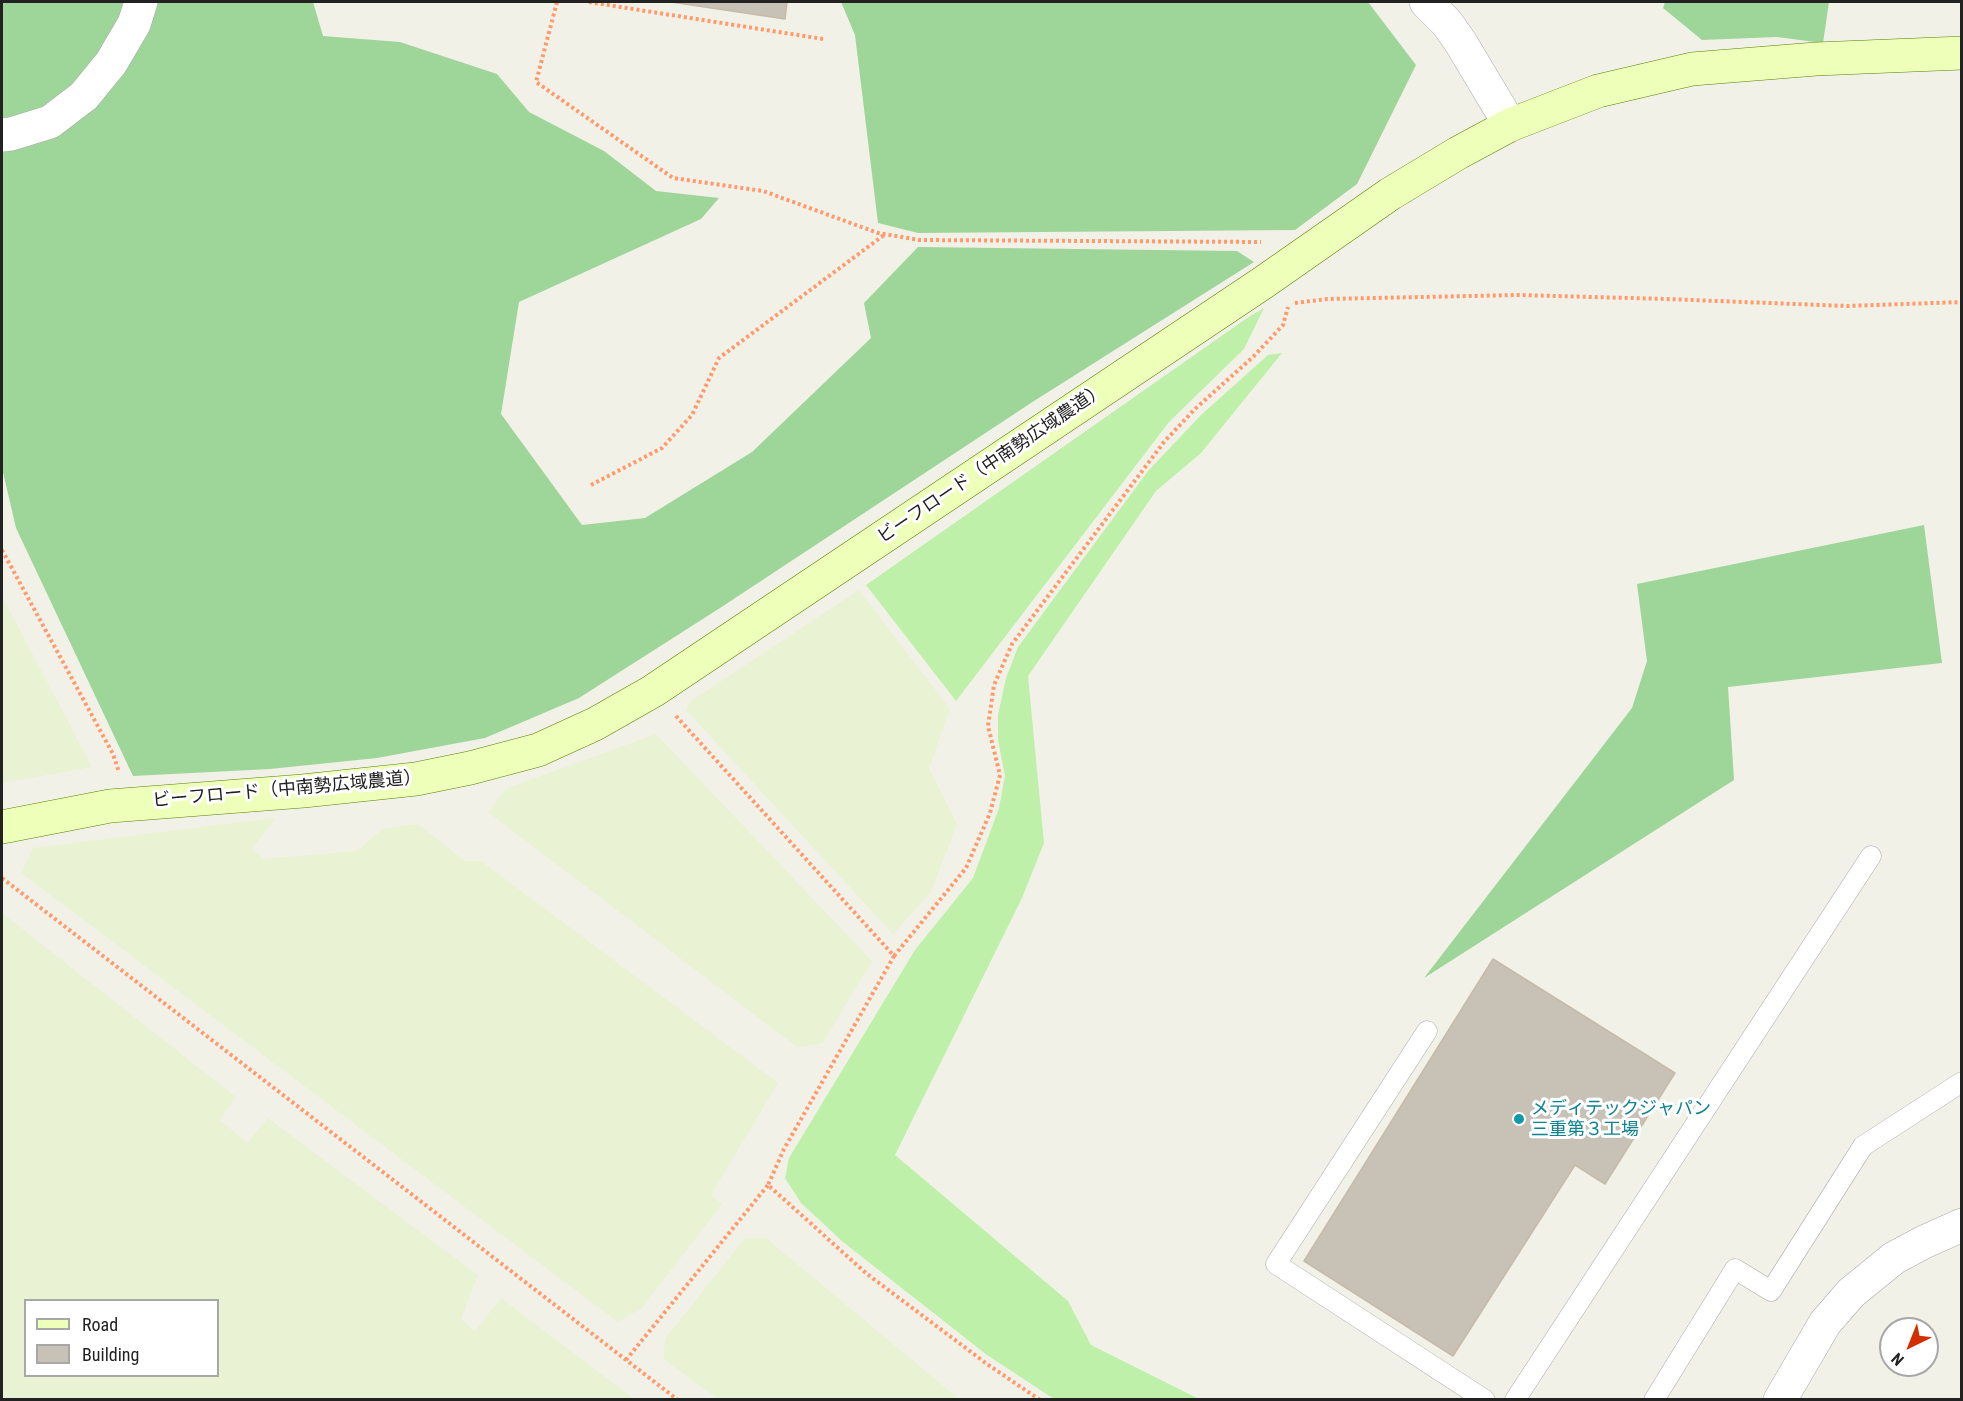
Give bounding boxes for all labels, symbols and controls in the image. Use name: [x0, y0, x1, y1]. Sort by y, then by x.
street label: ビーフロード（中南勢広域農道）: [874, 380, 1110, 548]
street label: ビーフロード（中南勢広域農道）: [152, 767, 422, 813]
place label: メディテックジャパン 三重第３工場: [1531, 1098, 1711, 1140]
marker: メディテックジャパン 三重第３工場: [1512, 1112, 1526, 1126]
legend: [24, 1299, 219, 1377]
text: Road: [82, 1314, 118, 1335]
north arrow: [1879, 1317, 1939, 1377]
text: Building: [82, 1344, 139, 1365]
text: N: [1888, 1349, 1908, 1369]

